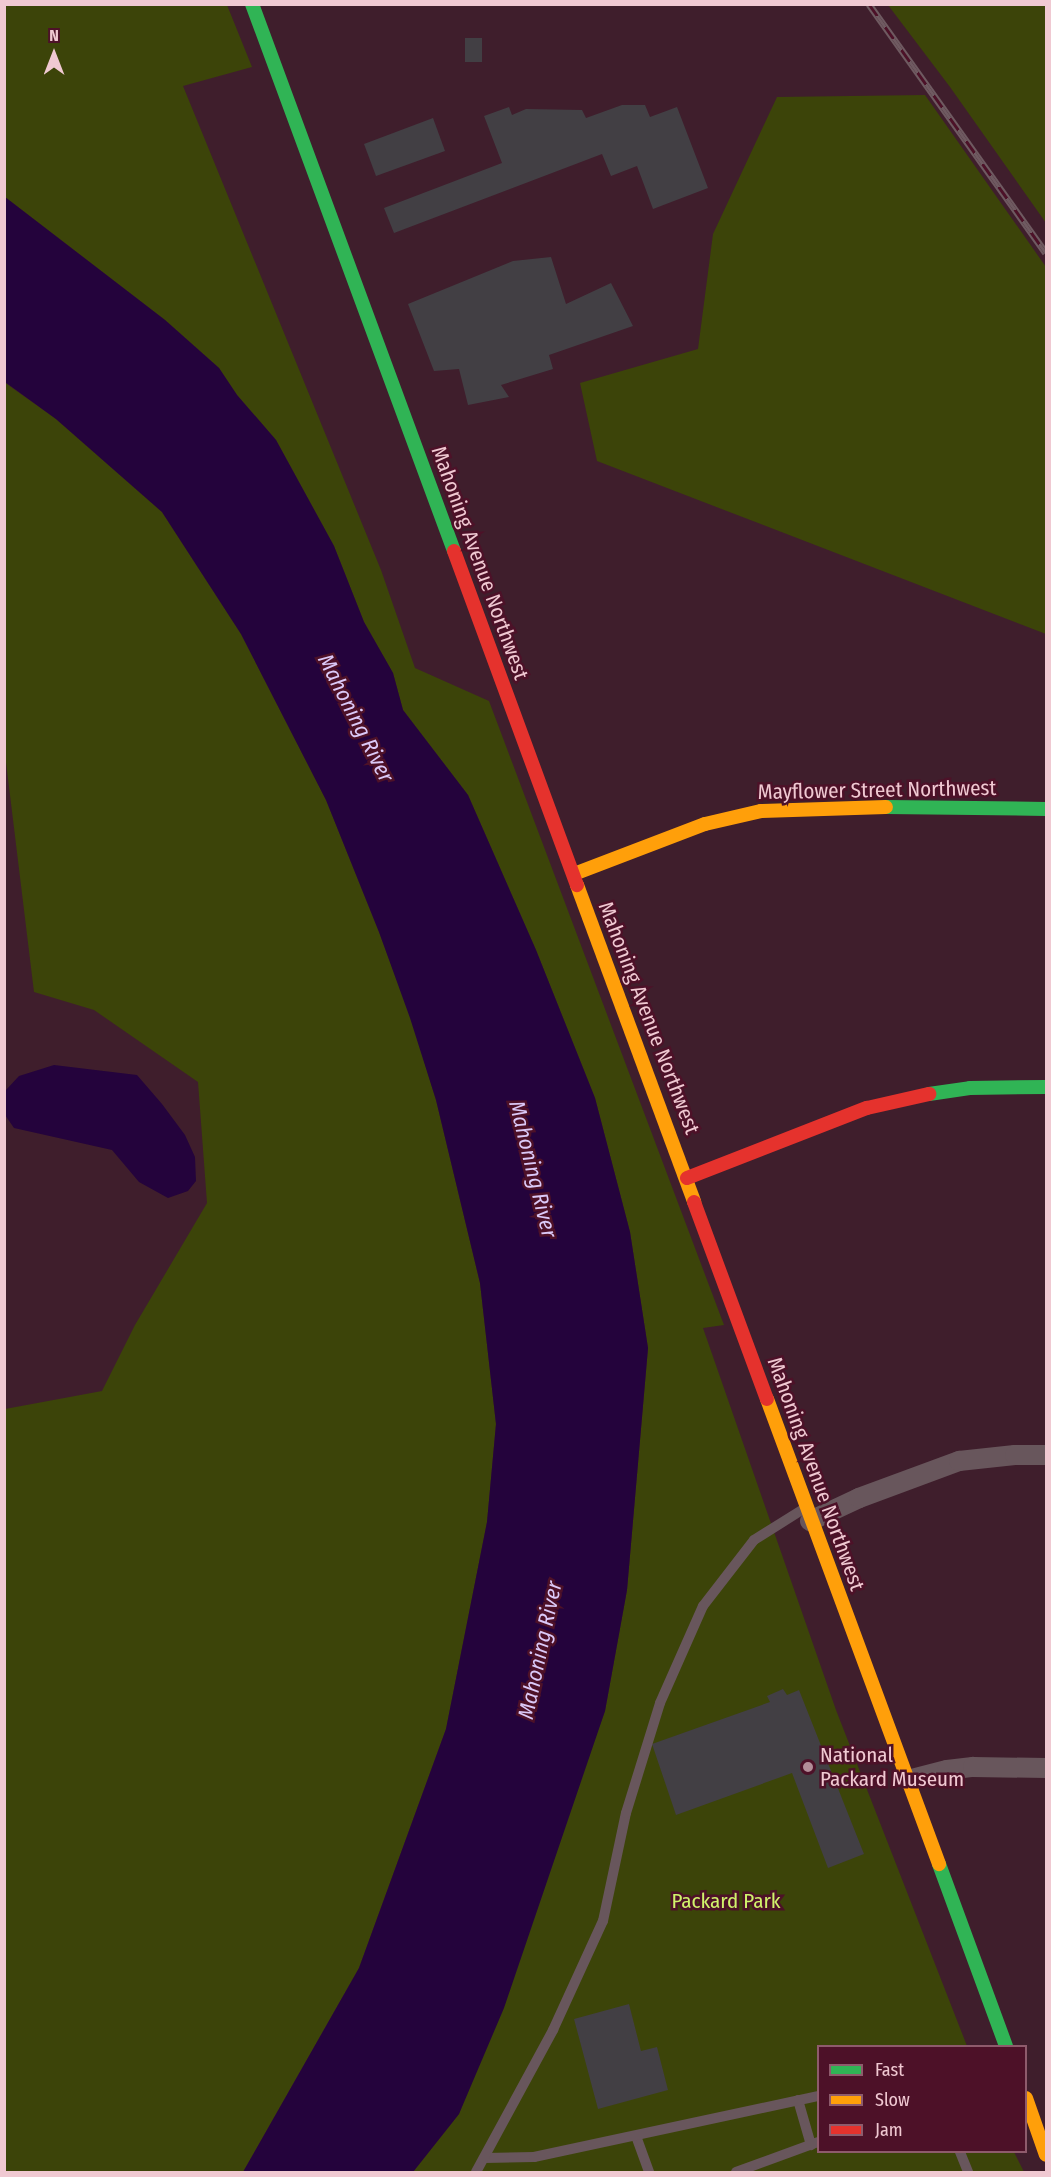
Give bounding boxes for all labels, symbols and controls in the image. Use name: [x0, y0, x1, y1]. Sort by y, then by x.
north arrow: [24, 24, 84, 84]
text: N: [49, 26, 59, 45]
street label: Mahoning Avenue Northwest: [426, 443, 534, 683]
water label: Mahoning River: [312, 650, 400, 786]
street label: Mayflower Street Northwest: [757, 775, 997, 805]
street label: Mahoning Avenue Northwest: [593, 898, 705, 1138]
water label: Mahoning River: [503, 1098, 563, 1240]
street label: Mahoning Avenue Northwest: [762, 1354, 870, 1594]
water label: Mahoning River: [513, 1579, 567, 1721]
place label: National Packard Museum: [820, 1742, 964, 1792]
marker: National Packard Museum: [801, 1760, 815, 1774]
park label: Packard Park: [671, 1888, 781, 1914]
legend: [817, 2045, 1027, 2153]
text: Fast: [875, 2059, 904, 2081]
text: Slow: [875, 2089, 910, 2111]
text: Jam: [875, 2119, 903, 2141]

